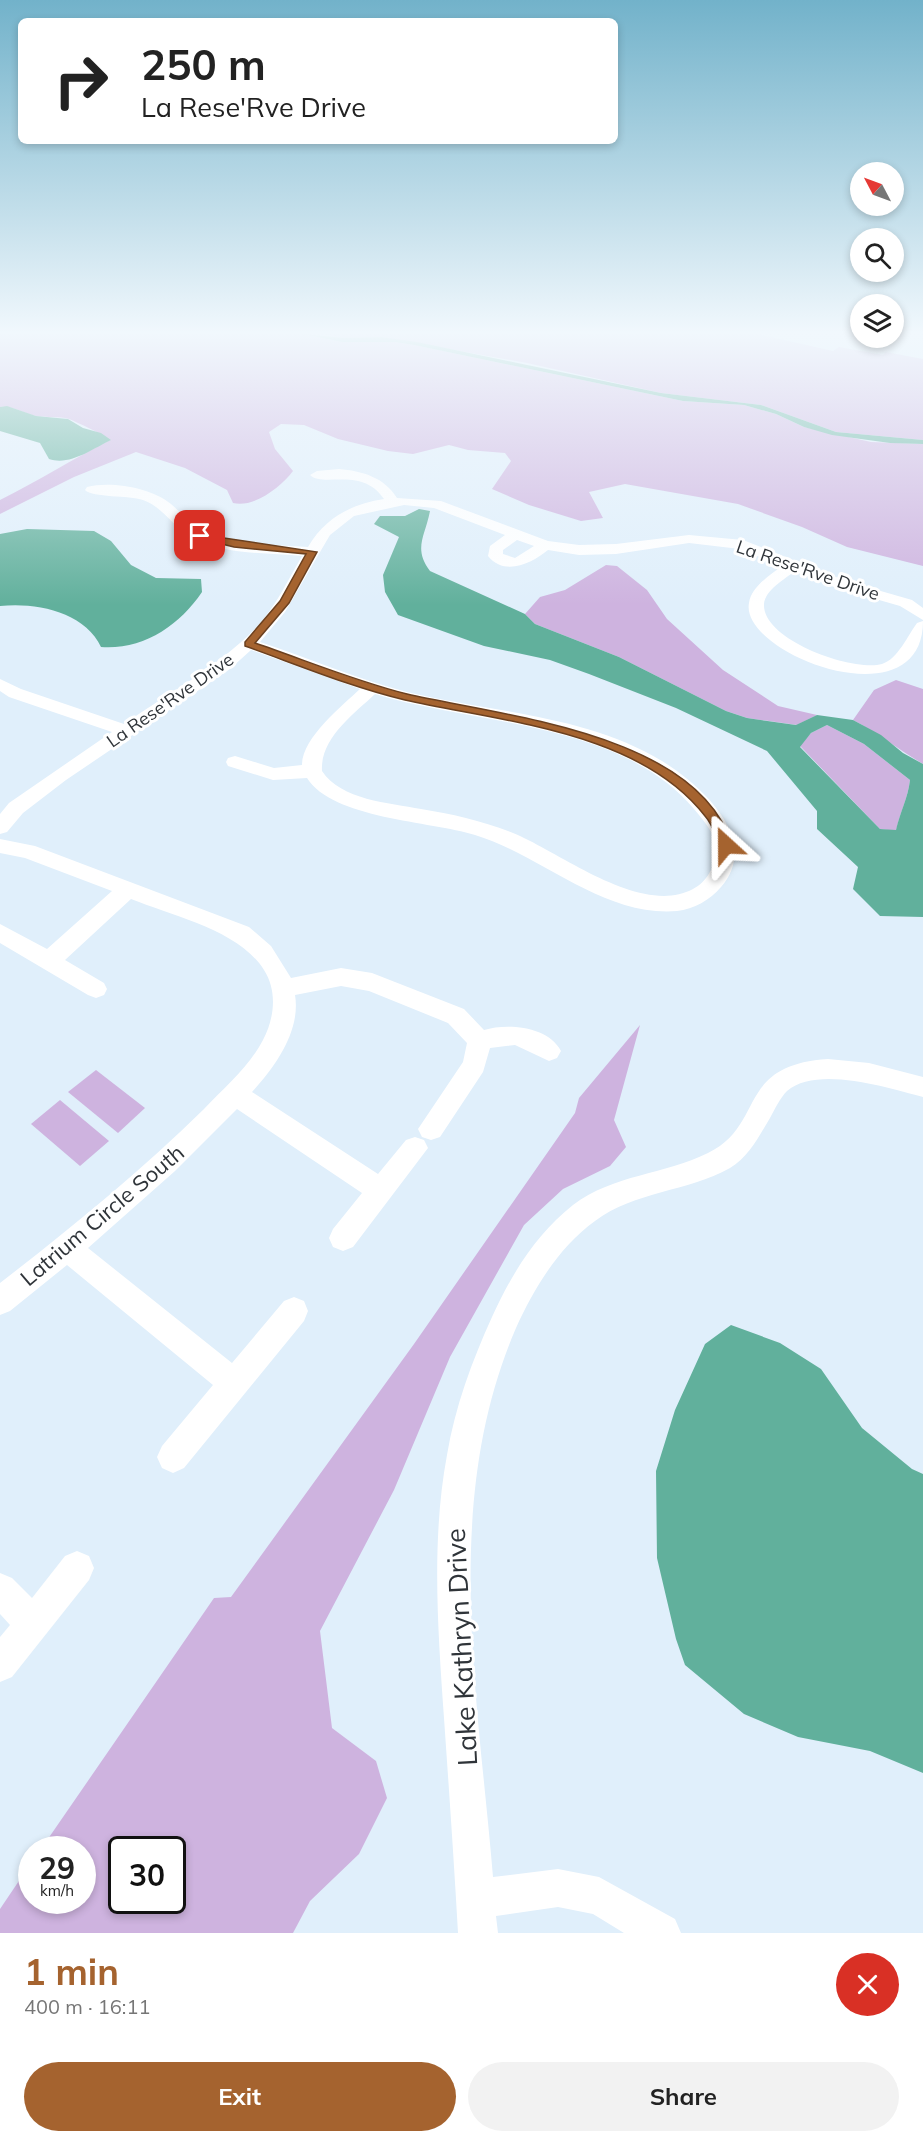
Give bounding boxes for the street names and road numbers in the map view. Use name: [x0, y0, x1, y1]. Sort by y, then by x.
street label: La Rese'Rve Drive: [733, 535, 883, 605]
street label: La Rese'Rve Drive: [102, 648, 238, 752]
street label: Latrium Circle South: [14, 1138, 190, 1292]
street label: Lake Kathryn Drive: [438, 1527, 484, 1767]

